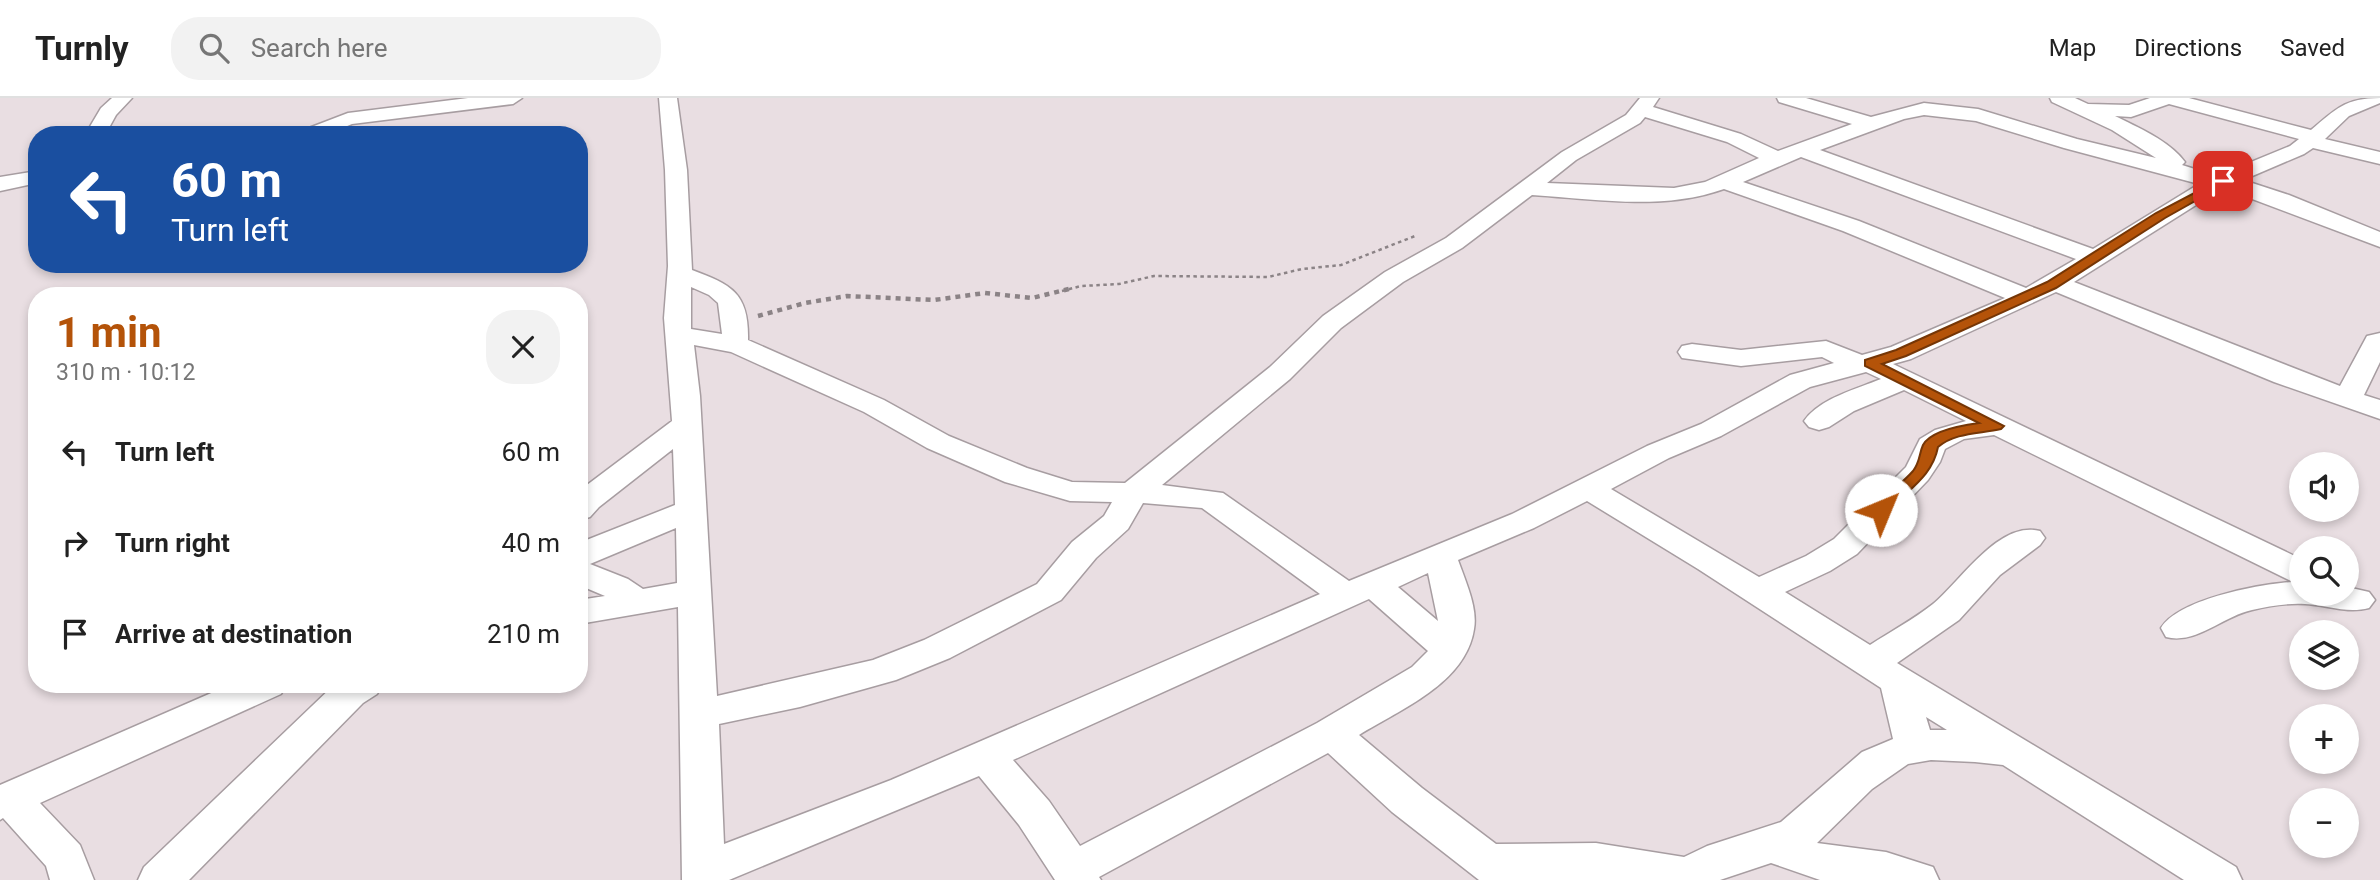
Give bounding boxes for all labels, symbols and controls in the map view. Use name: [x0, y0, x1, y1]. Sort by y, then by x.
search box: [171, 17, 661, 80]
text: Turnly: [35, 29, 129, 68]
icon: search: [195, 29, 233, 67]
text: Search here: [251, 33, 387, 63]
text: Map: [2049, 34, 2096, 62]
text: Directions: [2134, 34, 2242, 62]
text: Saved: [2280, 34, 2345, 62]
pin: [2193, 151, 2253, 211]
text: 60 m: [171, 152, 282, 209]
icon: left: [56, 154, 147, 245]
icon: arrive: [2204, 162, 2242, 200]
text: Turn left: [171, 211, 289, 249]
text: 1 min: [56, 308, 162, 357]
button: close: [486, 310, 560, 384]
text: 310 m · 10:12: [56, 359, 195, 386]
icon: left: [56, 433, 94, 471]
text: Turn left: [115, 437, 214, 467]
text: 60 m: [502, 437, 560, 467]
map controls: [2289, 452, 2359, 858]
button: sound: [2289, 452, 2359, 522]
position arrow: [1844, 473, 1918, 547]
icon: right: [56, 524, 94, 562]
text: Turn right: [115, 528, 230, 558]
text: 40 m: [502, 528, 560, 558]
button: search: [2289, 536, 2359, 606]
icon: arrive: [56, 615, 94, 653]
text: Arrive at destination: [115, 619, 352, 649]
text: 210 m: [487, 619, 560, 649]
button: layers: [2289, 620, 2359, 690]
button: +: [2289, 704, 2359, 774]
button: −: [2289, 788, 2359, 858]

